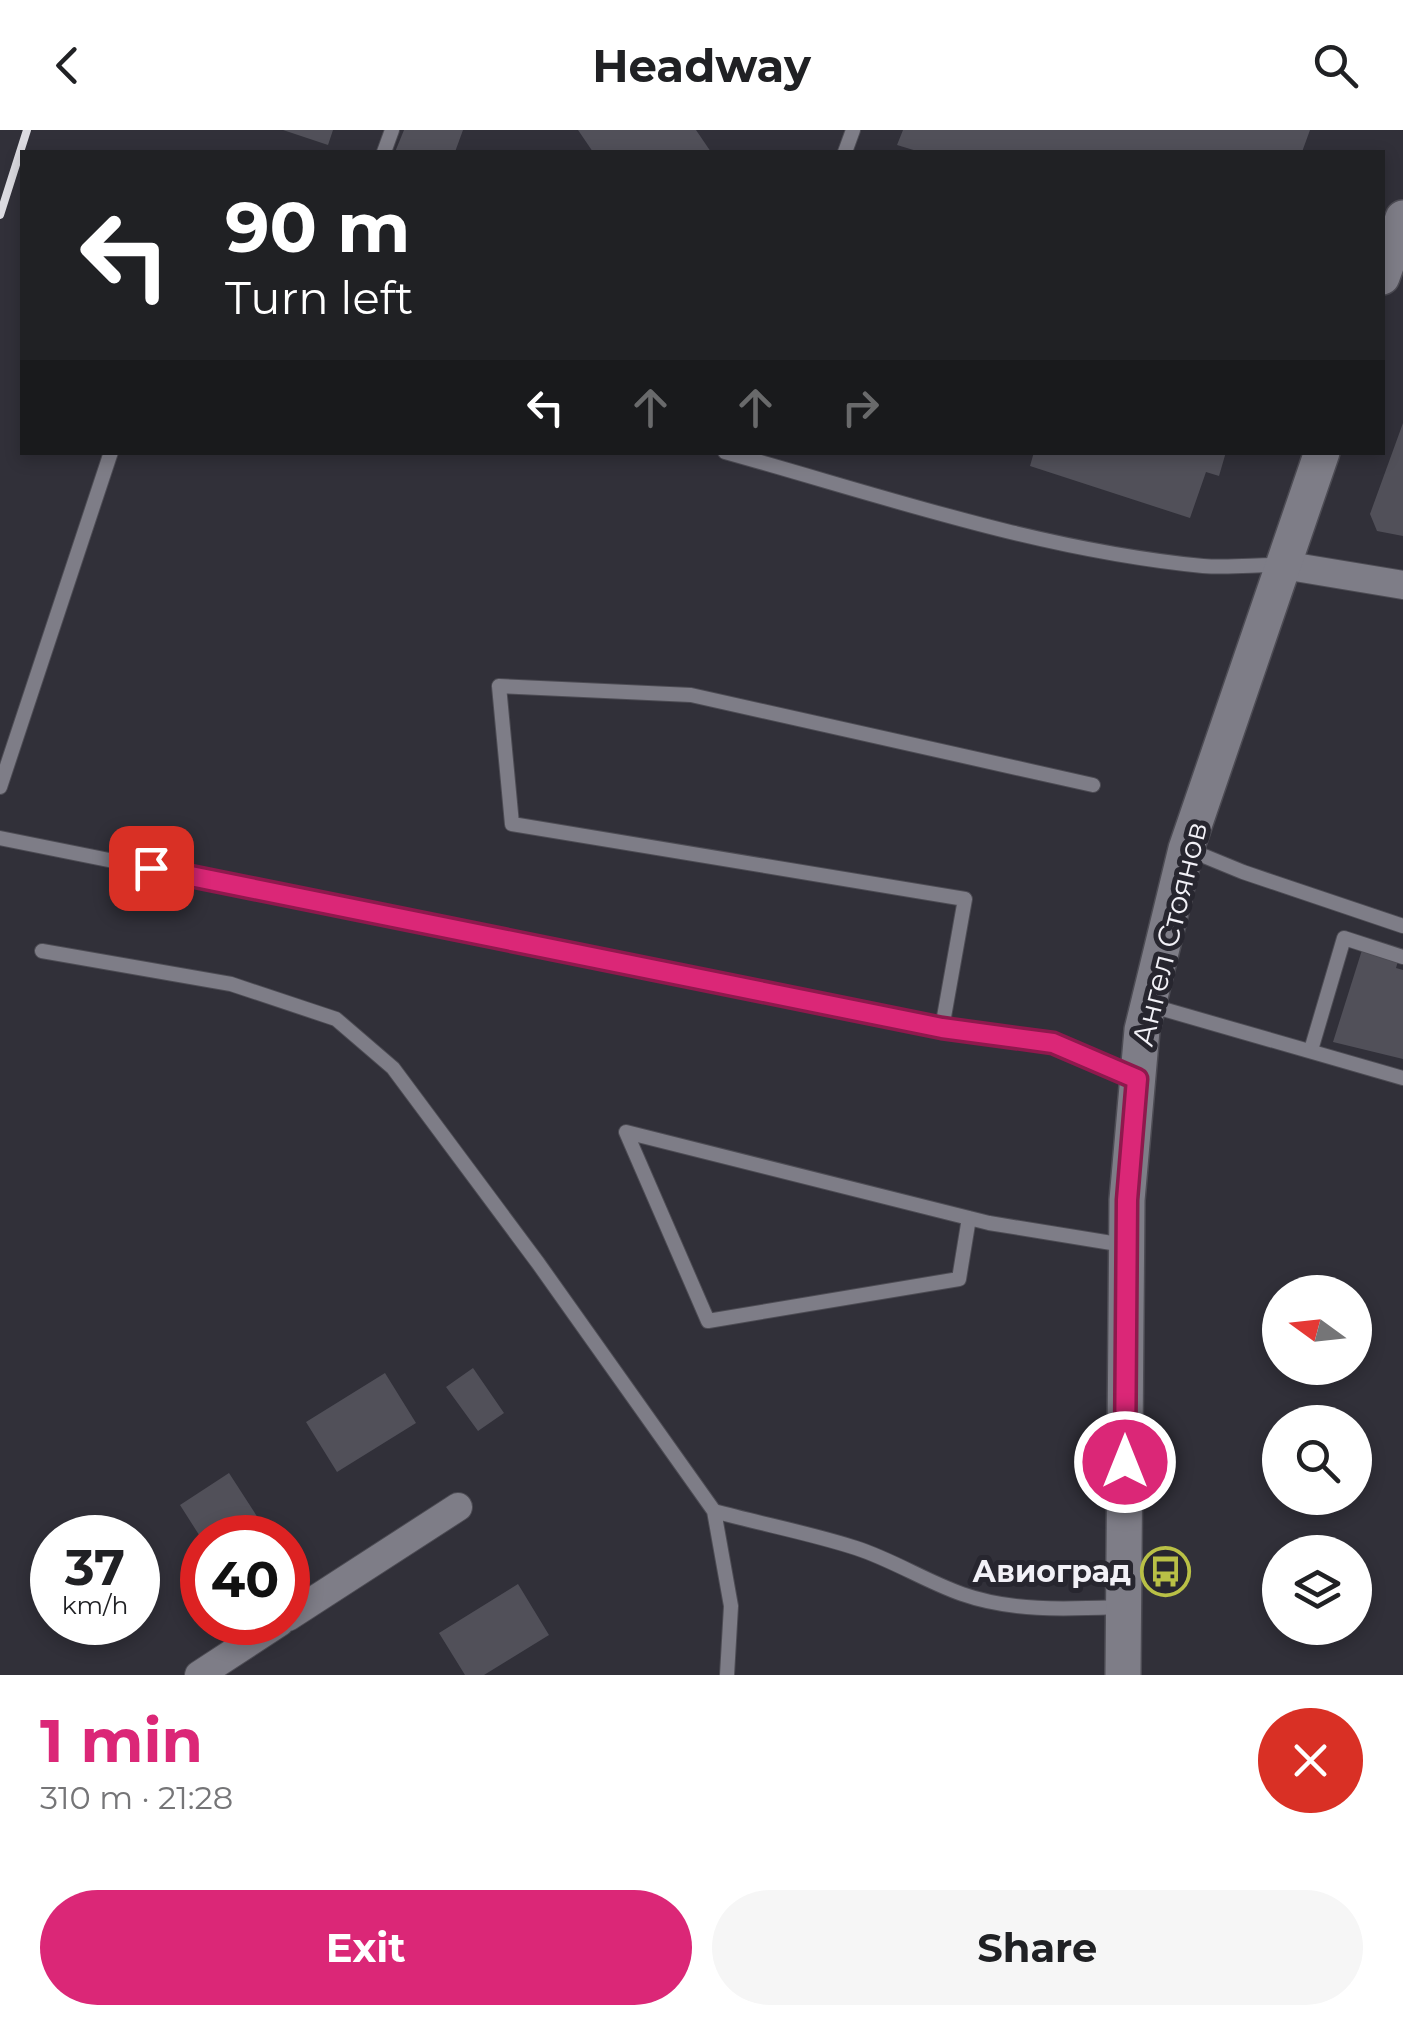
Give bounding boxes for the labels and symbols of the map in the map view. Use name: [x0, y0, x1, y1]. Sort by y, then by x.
street label: Ангел Стоянов: [1124, 818, 1215, 1050]
pin: [109, 826, 194, 911]
north arrow: [1262, 1275, 1372, 1385]
position arrow: [1073, 1410, 1177, 1514]
speed limit sign: 40: [180, 1515, 310, 1645]
bus stop icon: Авиоград: [1140, 1546, 1192, 1598]
place label: Авиоград: [972, 1553, 1131, 1590]

